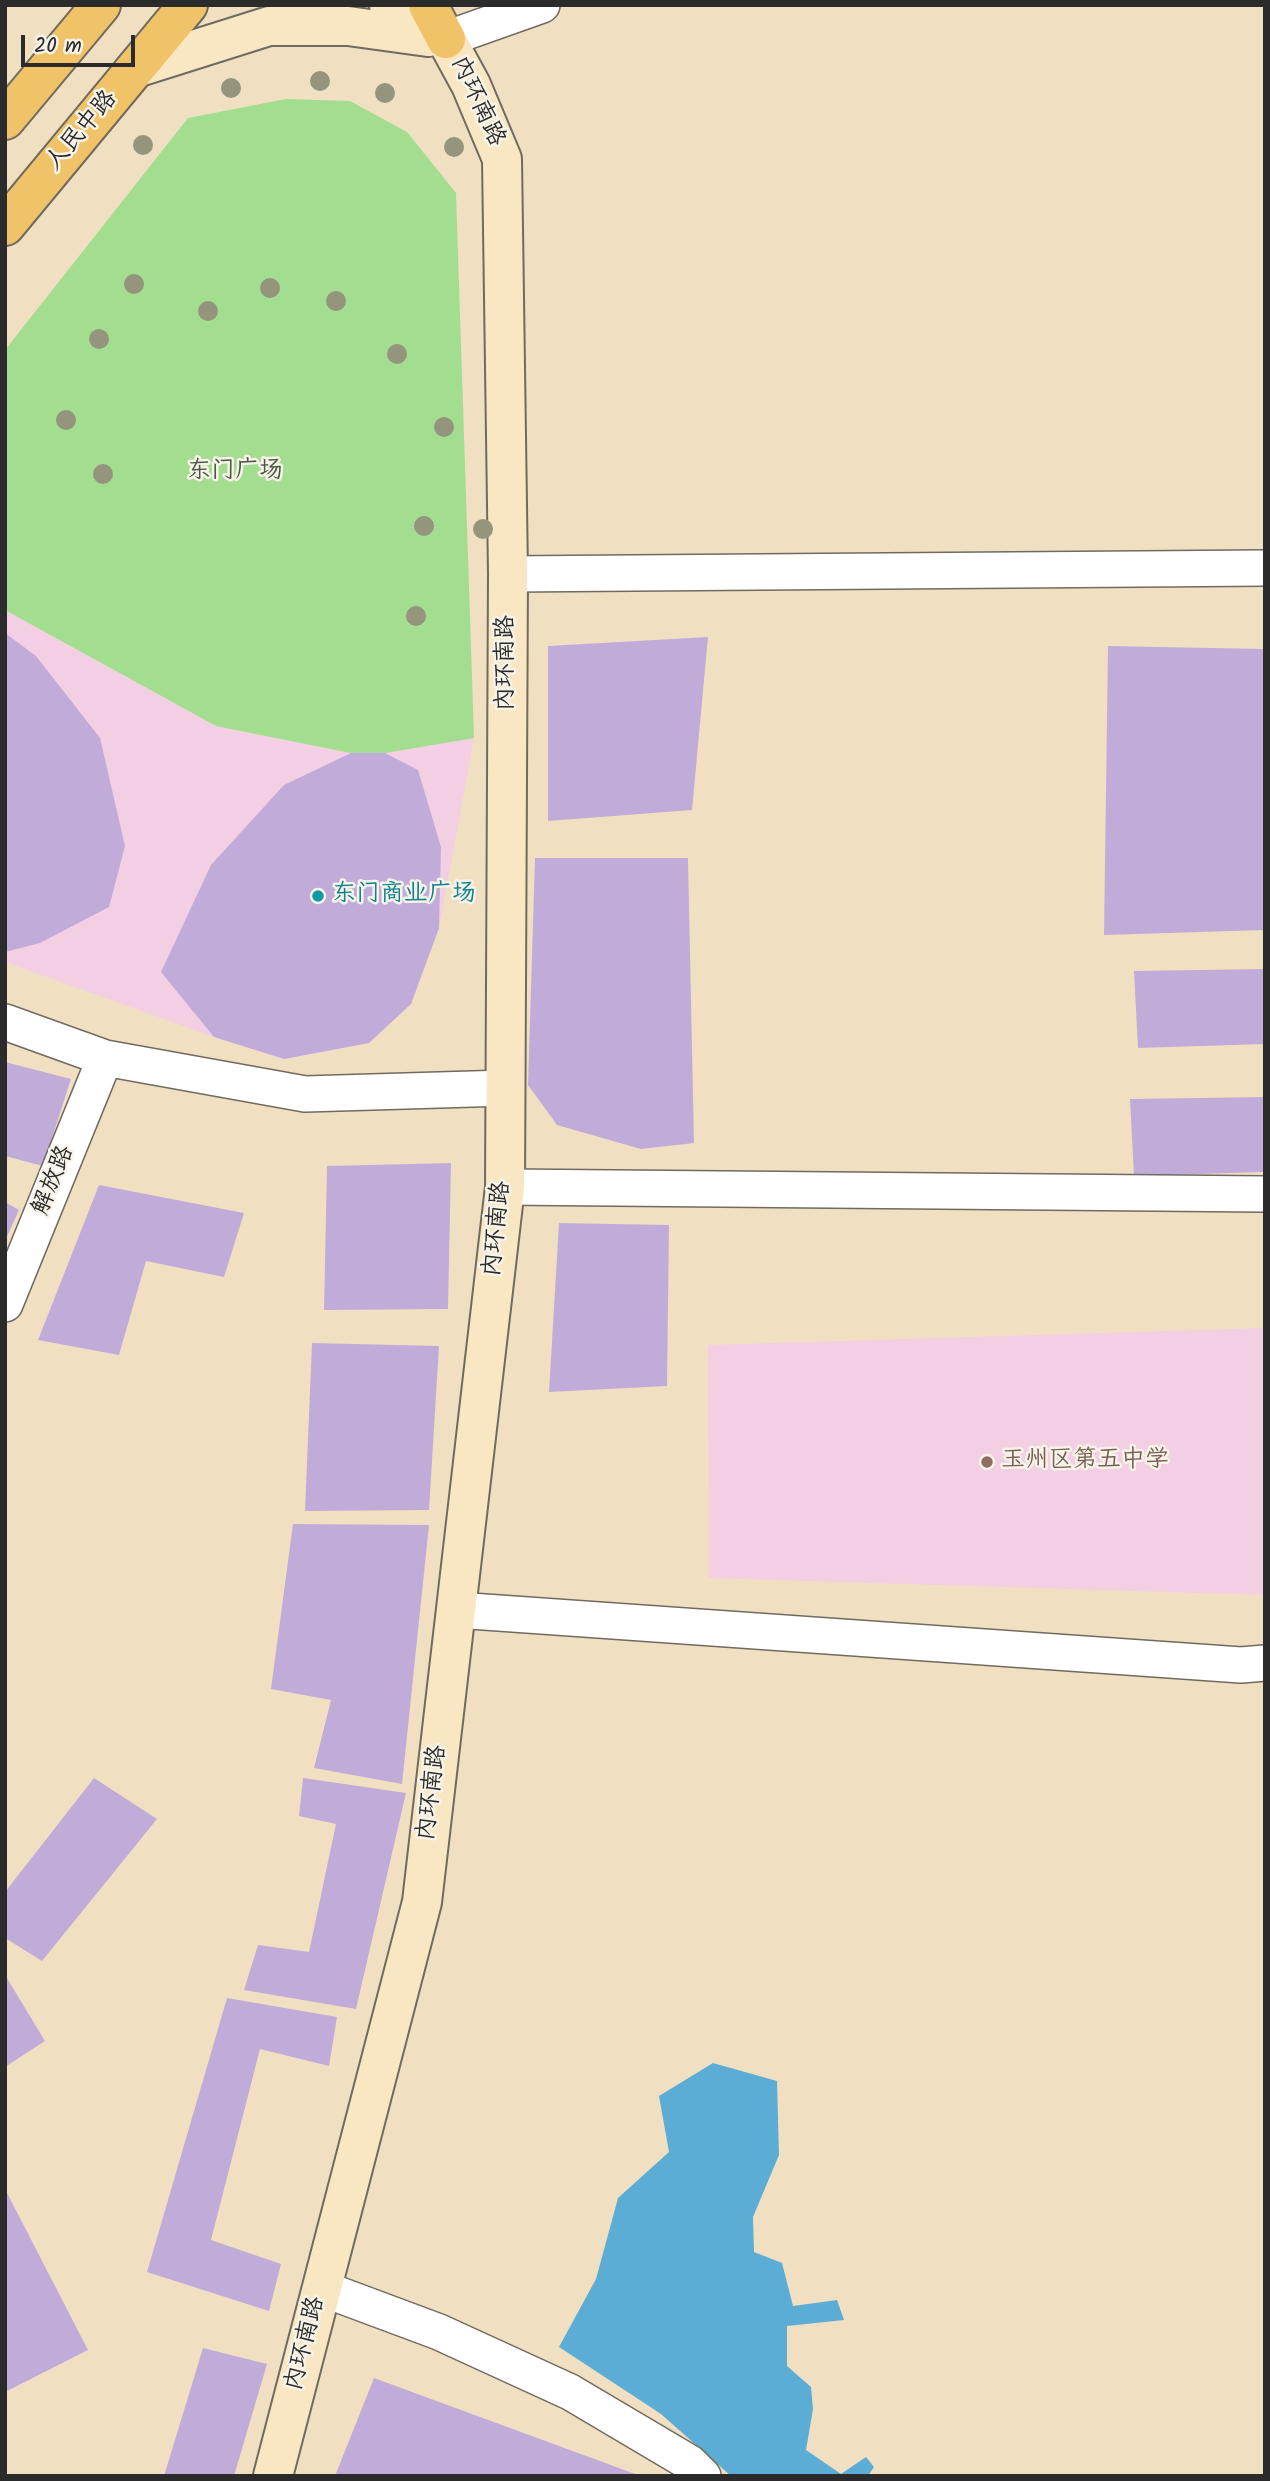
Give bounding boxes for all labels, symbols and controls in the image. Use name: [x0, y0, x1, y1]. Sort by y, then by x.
scale bar: [24, 21, 138, 65]
text: 20 m: [34, 30, 82, 63]
street label: 内环南路: [443, 52, 509, 152]
street label: 人民中路: [41, 86, 125, 178]
park label: 东门广场: [187, 459, 283, 487]
street label: 内环南路: [494, 615, 522, 711]
place label: 东门商业广场: [332, 882, 476, 910]
marker: 东门商业广场: [310, 888, 326, 904]
street label: 解放路: [28, 1142, 82, 1220]
street label: 内环南路: [480, 1180, 518, 1278]
place label: 玉州区第五中学: [1001, 1448, 1169, 1476]
marker: 玉州区第五中学: [979, 1454, 995, 1470]
street label: 内环南路: [414, 1744, 454, 1842]
street label: 内环南路: [281, 2294, 333, 2394]

